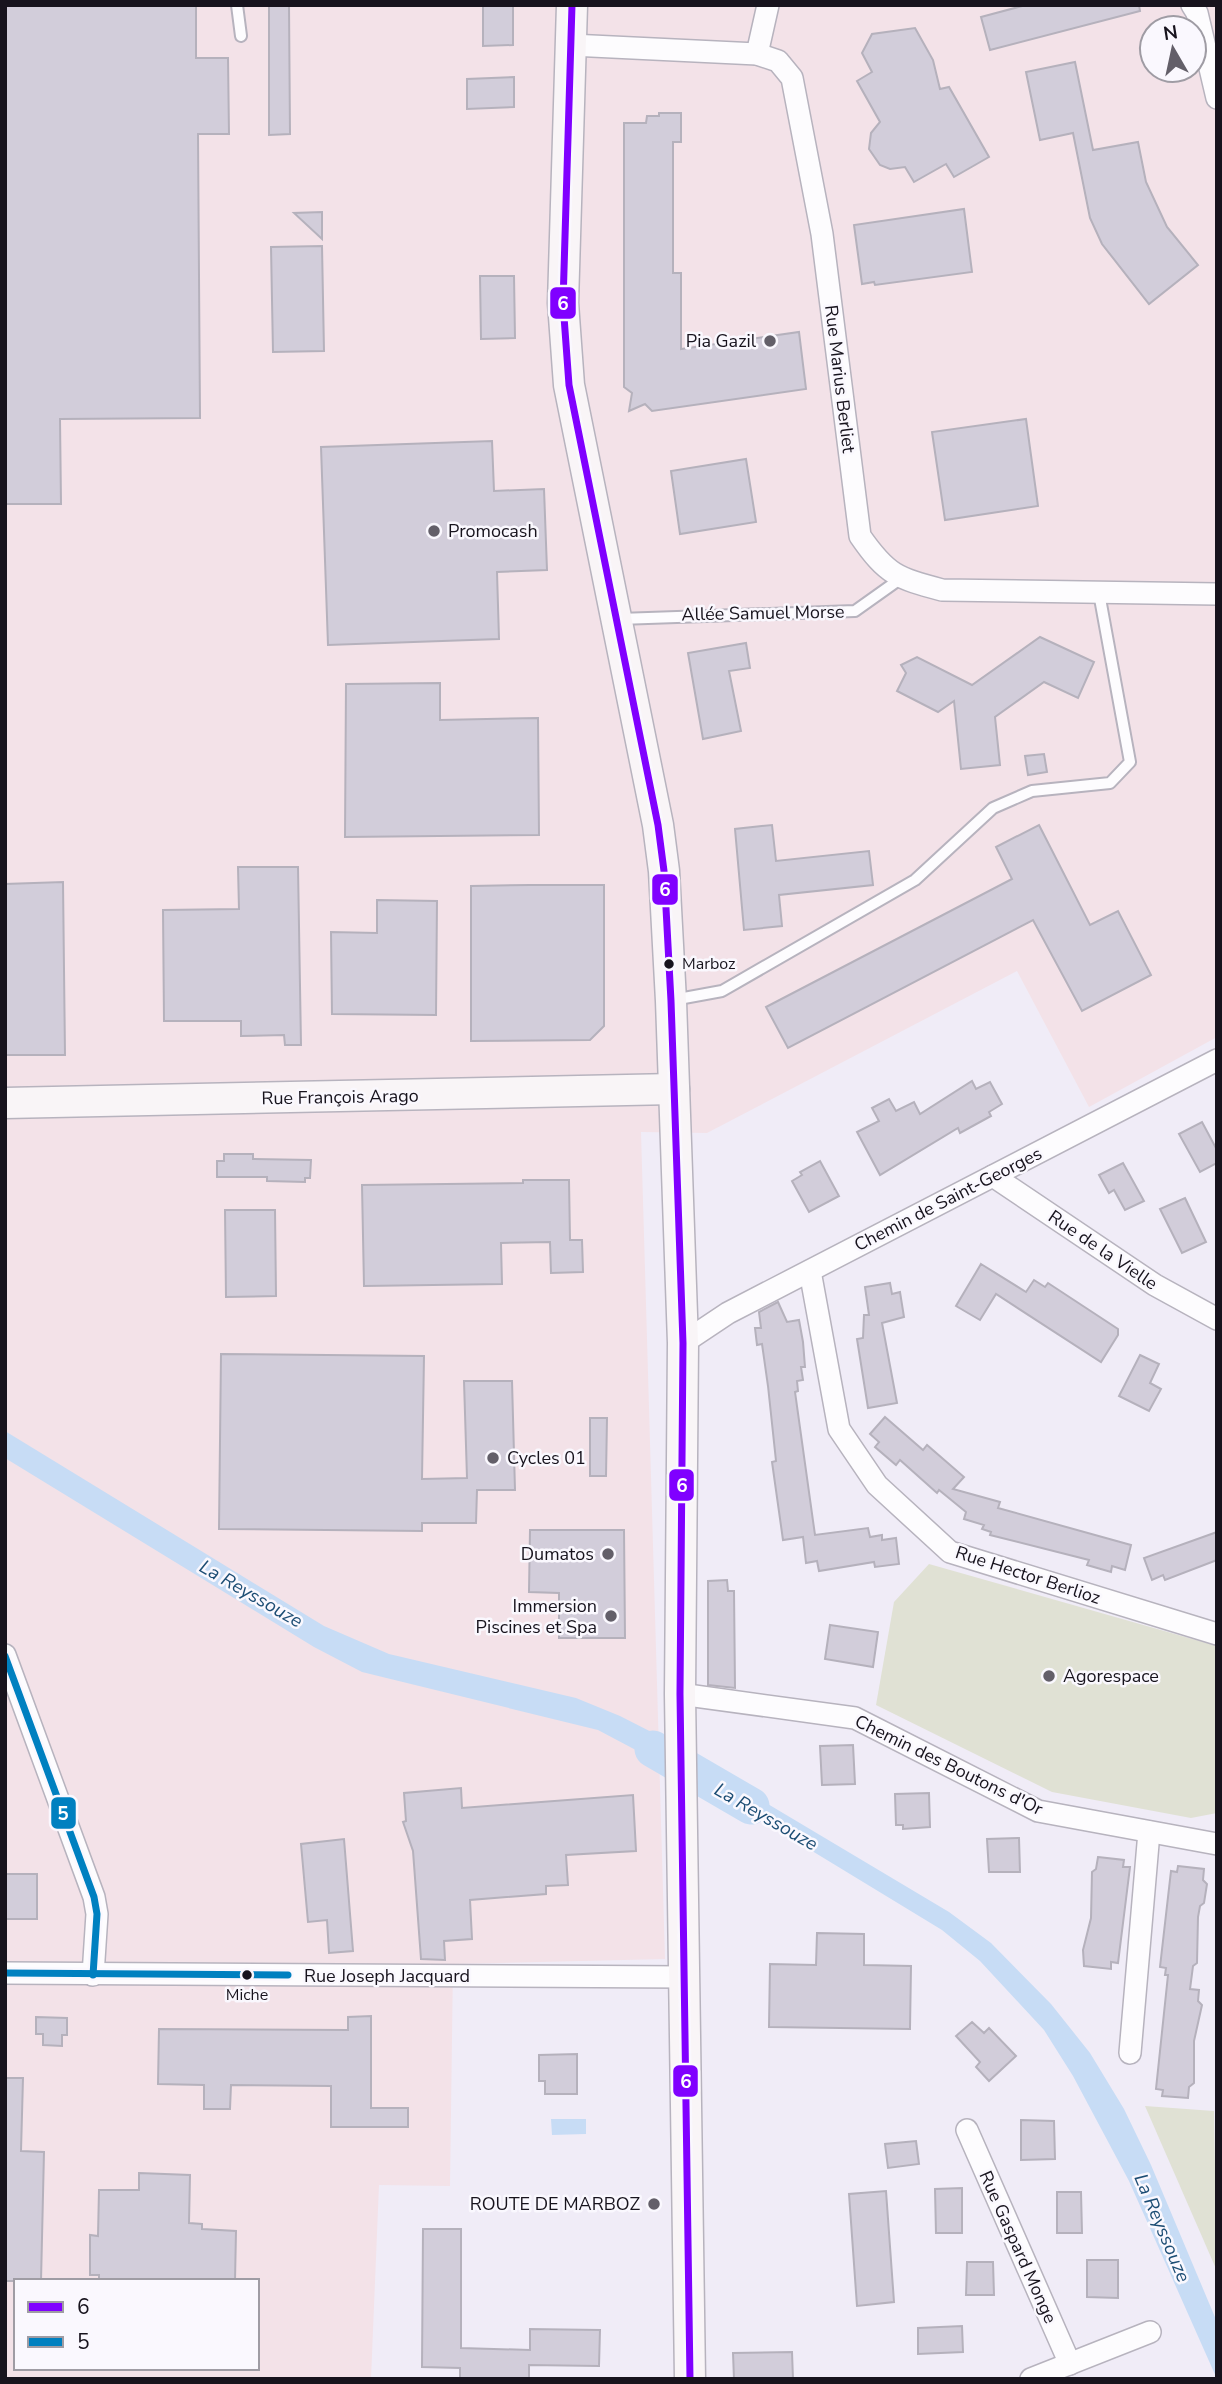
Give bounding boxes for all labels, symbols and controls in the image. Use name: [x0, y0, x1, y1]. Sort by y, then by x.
north arrow: [1138, 14, 1208, 84]
text: N: [1161, 19, 1180, 47]
line badge: 6: [549, 286, 577, 320]
text: 6: [557, 291, 569, 317]
street label: Rue Marius Berliet: [819, 304, 861, 455]
place label: Pia Gazil: [686, 329, 757, 353]
marker: Pia Gazil: [762, 333, 778, 349]
place label: Promocash: [448, 519, 538, 543]
marker: Promocash: [426, 523, 442, 539]
street label: Allée Samuel Morse: [681, 600, 845, 626]
line badge: 6: [651, 873, 679, 906]
text: 6: [659, 877, 671, 903]
place label: Marboz: [682, 953, 735, 975]
marker: Marboz: [662, 957, 676, 971]
street label: Rue François Arago: [261, 1084, 419, 1110]
street label: Chemin de Saint-Georges: [850, 1141, 1046, 1257]
street label: Rue de la Vielle: [1044, 1205, 1162, 1295]
place label: Cycles 01: [507, 1446, 586, 1470]
marker: Cycles 01: [485, 1450, 501, 1466]
line badge: 6: [668, 1468, 695, 1502]
text: 6: [676, 1473, 688, 1499]
street label: Rue Hector Berlioz: [952, 1540, 1104, 1610]
place label: Dumatos: [521, 1542, 594, 1566]
marker: Dumatos: [600, 1546, 616, 1562]
water label: La Reyssouze: [194, 1554, 308, 1634]
place label: Immersion Piscines et Spa: [476, 1594, 597, 1639]
marker: Immersion Piscines et Spa: [603, 1608, 619, 1624]
place label: Agorespace: [1063, 1664, 1159, 1688]
marker: Agorespace: [1041, 1668, 1057, 1684]
street label: Chemin des Boutons d'Or: [851, 1709, 1048, 1821]
water label: La Reyssouze: [709, 1777, 823, 1857]
line badge: 5: [50, 1796, 77, 1830]
text: 5: [57, 1801, 69, 1827]
street label: Rue Joseph Jacquard: [304, 1964, 470, 1988]
marker: Miche: [240, 1968, 254, 1982]
place label: Miche: [226, 1984, 268, 2006]
line badge: 6: [672, 2064, 699, 2098]
text: 6: [680, 2069, 692, 2095]
street label: Rue Gaspard Monge: [974, 2167, 1062, 2327]
water label: La Reyssouze: [1127, 2170, 1197, 2286]
place label: ROUTE DE MARBOZ: [470, 2192, 640, 2216]
marker: ROUTE DE MARBOZ: [646, 2196, 662, 2212]
legend: [14, 2279, 259, 2370]
text: 6: [77, 2293, 90, 2321]
text: 5: [77, 2328, 90, 2356]

